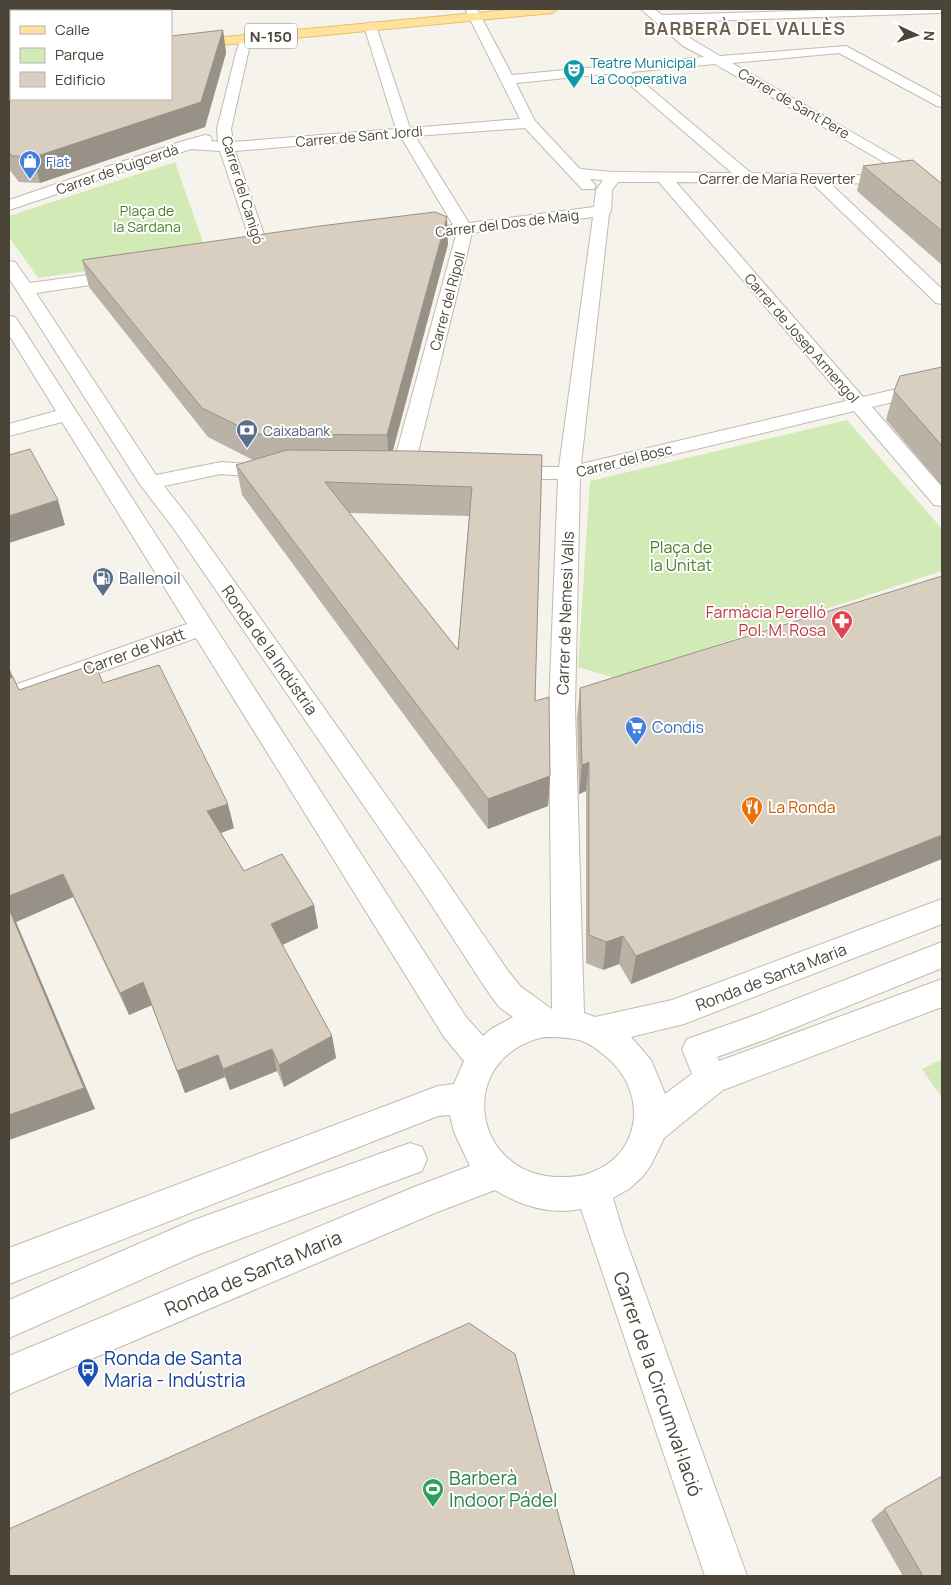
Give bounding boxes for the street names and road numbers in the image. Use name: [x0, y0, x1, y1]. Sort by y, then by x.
road number: N-150: [245, 24, 297, 48]
street label: Carrer de Sant Pere: [735, 63, 853, 143]
street label: Carrer de Sant Jordi: [295, 121, 423, 151]
street label: Carrer del Canigó: [218, 134, 268, 246]
street label: Carrer de Puigcerdà: [53, 139, 181, 199]
street label: Carrer de Maria Reverter: [699, 169, 855, 188]
street label: Carrer del Dos de Maig: [434, 205, 580, 241]
street label: Carrer del Ripoll: [425, 250, 469, 352]
street label: Carrer de Josep Armengol: [740, 269, 864, 407]
street label: Carrer del Bosc: [574, 439, 674, 481]
street label: Carrer de Nemesi Valls: [551, 531, 579, 695]
street label: Ronda de la Indústria: [217, 581, 323, 719]
street label: Carrer de Watt: [80, 622, 188, 680]
street label: Ronda de Santa Maria: [692, 938, 850, 1016]
street label: Ronda de Santa Maria: [160, 1224, 346, 1322]
street label: Carrer de la Circumval·lació: [607, 1268, 709, 1500]

